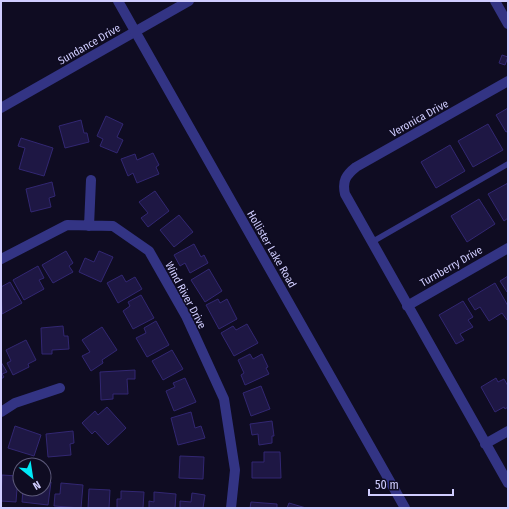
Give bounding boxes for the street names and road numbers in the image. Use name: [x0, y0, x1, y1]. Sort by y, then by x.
street label: Sundance Drive: [56, 21, 123, 68]
street label: Veronica Drive: [388, 97, 451, 140]
street label: Hollister Lake Road: [244, 208, 299, 290]
street label: Turnberry Drive: [418, 243, 485, 290]
street label: Wind River Drive: [162, 259, 209, 331]

